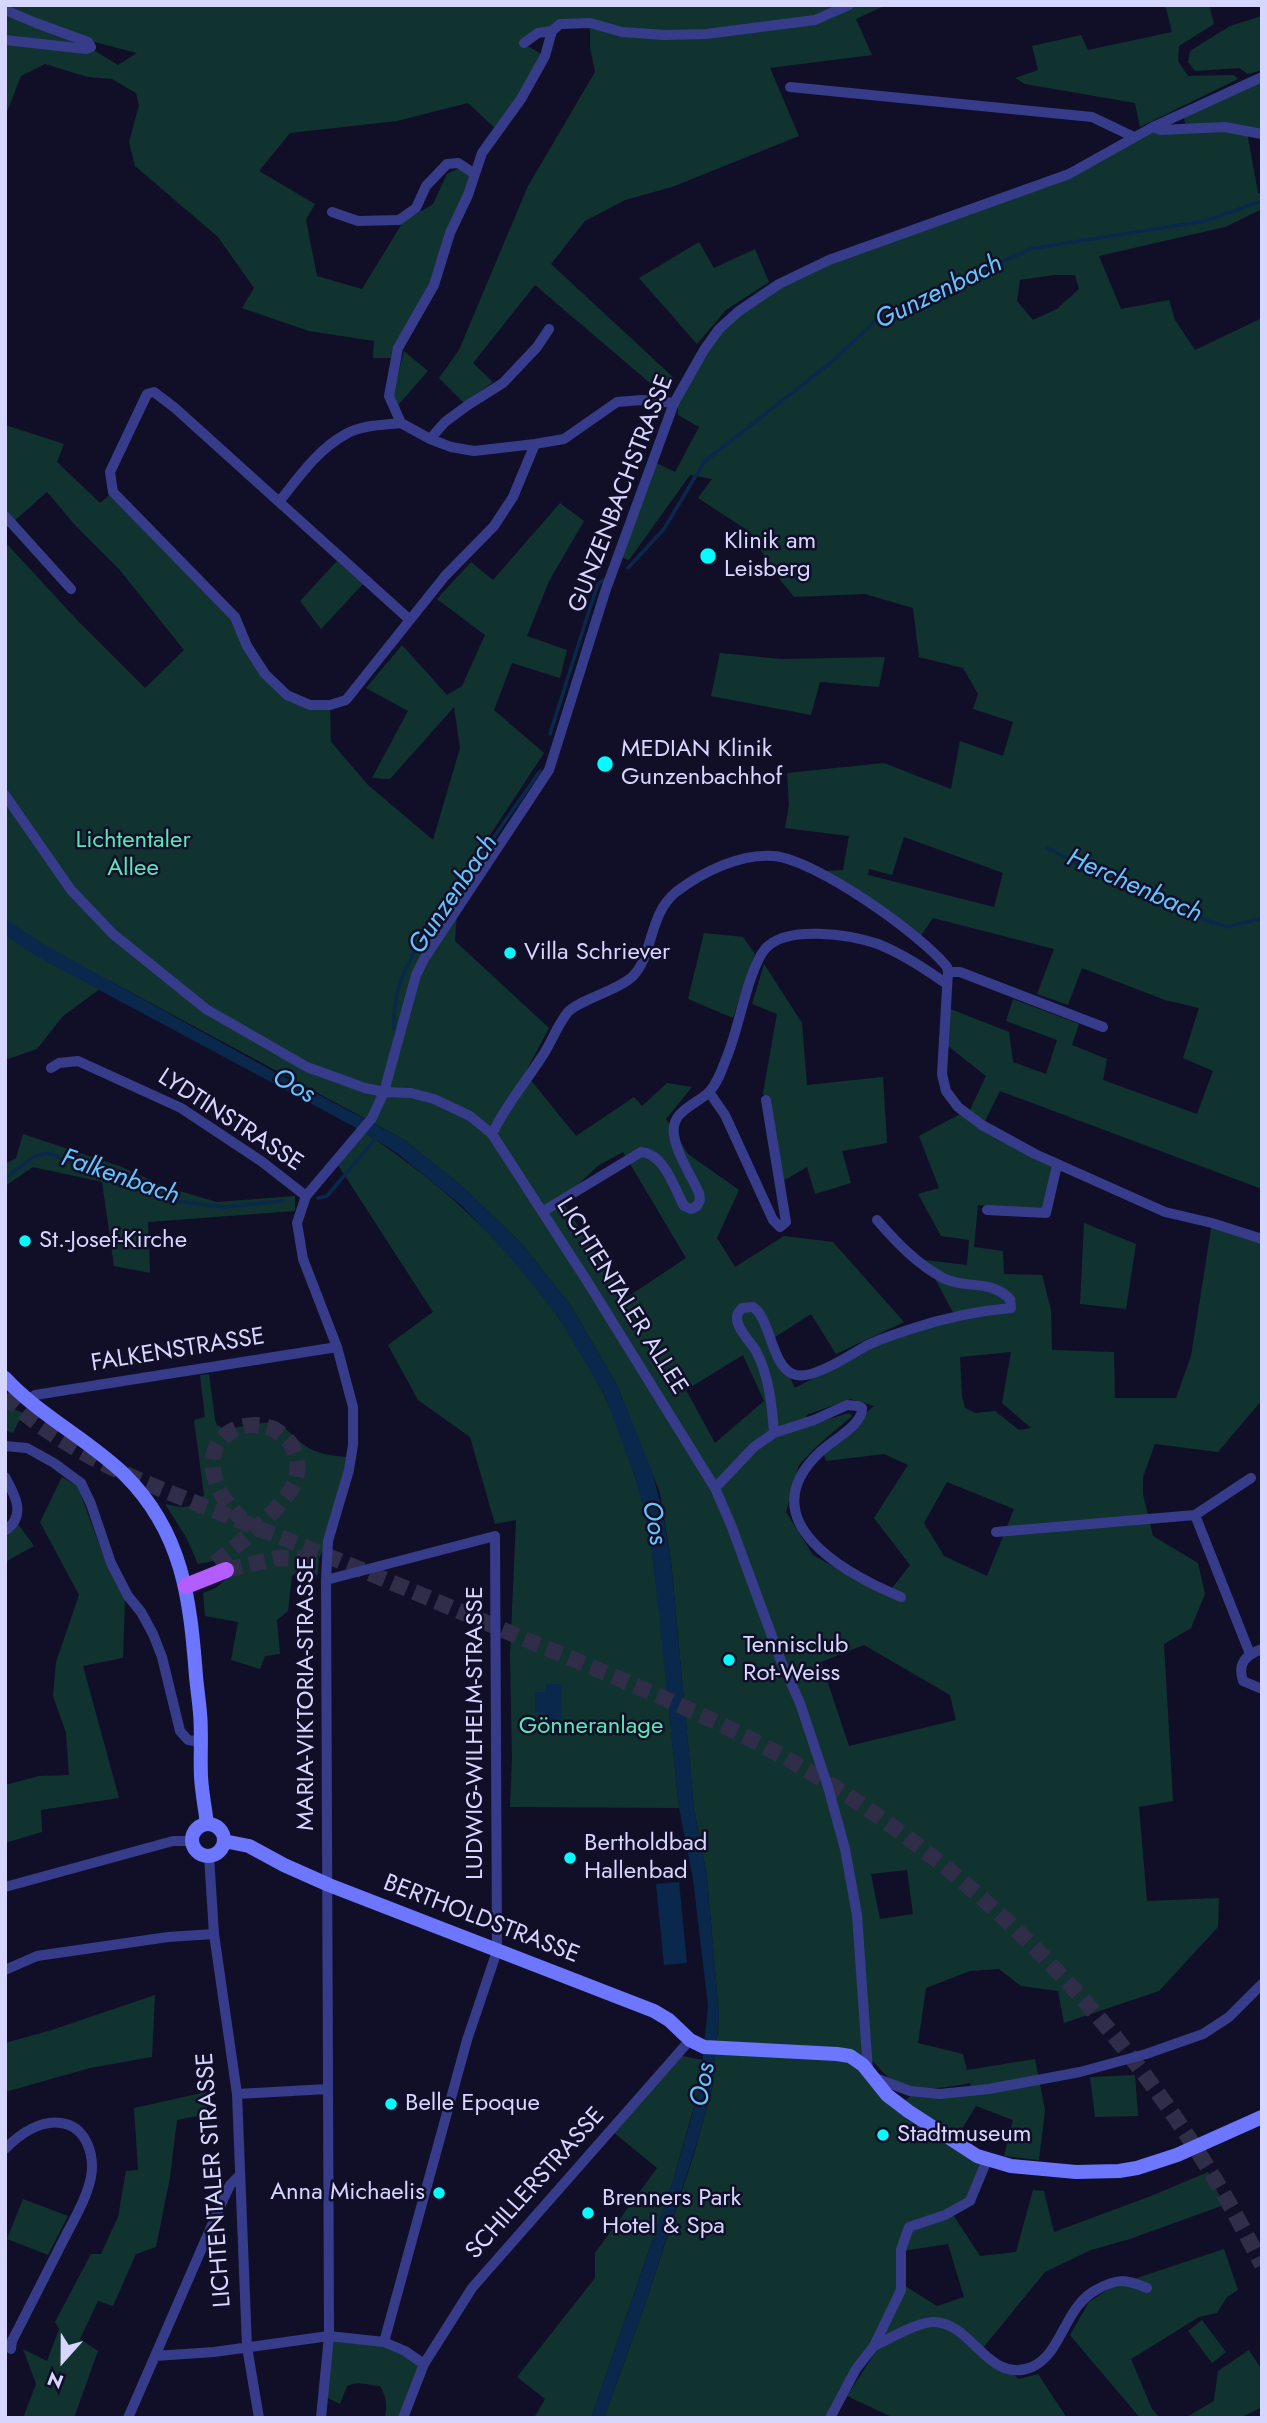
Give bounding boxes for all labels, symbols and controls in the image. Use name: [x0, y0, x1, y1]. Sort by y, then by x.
water label: Gunzenbach: [870, 249, 1008, 337]
street label: GUNZENBACHSTRASSE: [563, 371, 681, 617]
place label: Klinik am Leisberg: [724, 528, 816, 584]
marker: Klinik am Leisberg: [698, 546, 718, 566]
place label: MEDIAN Klinik Gunzenbachhof: [621, 736, 782, 792]
marker: MEDIAN Klinik Gunzenbachhof: [595, 754, 615, 774]
park label: Lichtentaler Allee: [75, 827, 191, 883]
water label: Gunzenbach: [403, 829, 505, 961]
water label: Herchenbach: [1061, 843, 1207, 931]
place label: Villa Schriever: [524, 939, 670, 967]
marker: Villa Schriever: [502, 945, 518, 961]
street label: LYDTINSTRASSE: [152, 1063, 308, 1179]
water label: Oos: [266, 1063, 320, 1111]
water label: Falkenbach: [57, 1143, 183, 1213]
street label: LICHTENTALER ALLEE: [549, 1193, 693, 1401]
place label: St.-Josef-Kirche: [39, 1227, 187, 1255]
marker: St.-Josef-Kirche: [17, 1233, 33, 1249]
street label: FALKENSTRASSE: [89, 1323, 267, 1379]
water label: Oos: [633, 1498, 673, 1548]
street label: MARIA-VIKTORIA-STRASSE: [293, 1557, 321, 1831]
street label: LUDWIG-WILHELM-STRASSE: [462, 1586, 490, 1880]
place label: Tennisclub Rot-Weiss: [743, 1632, 849, 1688]
marker: Tennisclub Rot-Weiss: [721, 1652, 737, 1668]
park label: Gönneranlage: [519, 1713, 663, 1741]
place label: Bertholdbad Hallenbad: [584, 1830, 708, 1886]
marker: Bertholdbad Hallenbad: [562, 1850, 578, 1866]
street label: BERTHOLDSTRASSE: [379, 1869, 583, 1971]
street label: LICHTENTALER STRASSE: [192, 2052, 238, 2308]
water label: Oos: [685, 2061, 723, 2109]
place label: Belle Epoque: [405, 2090, 540, 2118]
marker: Belle Epoque: [383, 2096, 399, 2112]
street label: SCHILLERSTRASSE: [460, 2102, 612, 2266]
place label: Stadtmuseum: [897, 2121, 1032, 2149]
marker: Stadtmuseum: [875, 2127, 891, 2143]
place label: Anna Michaelis: [270, 2179, 425, 2207]
marker: Anna Michaelis: [431, 2185, 447, 2201]
place label: Brenners Park Hotel & Spa: [602, 2185, 741, 2241]
marker: Brenners Park Hotel & Spa: [580, 2205, 596, 2221]
north arrow: [28, 2325, 98, 2395]
text: N: [43, 2365, 67, 2395]

